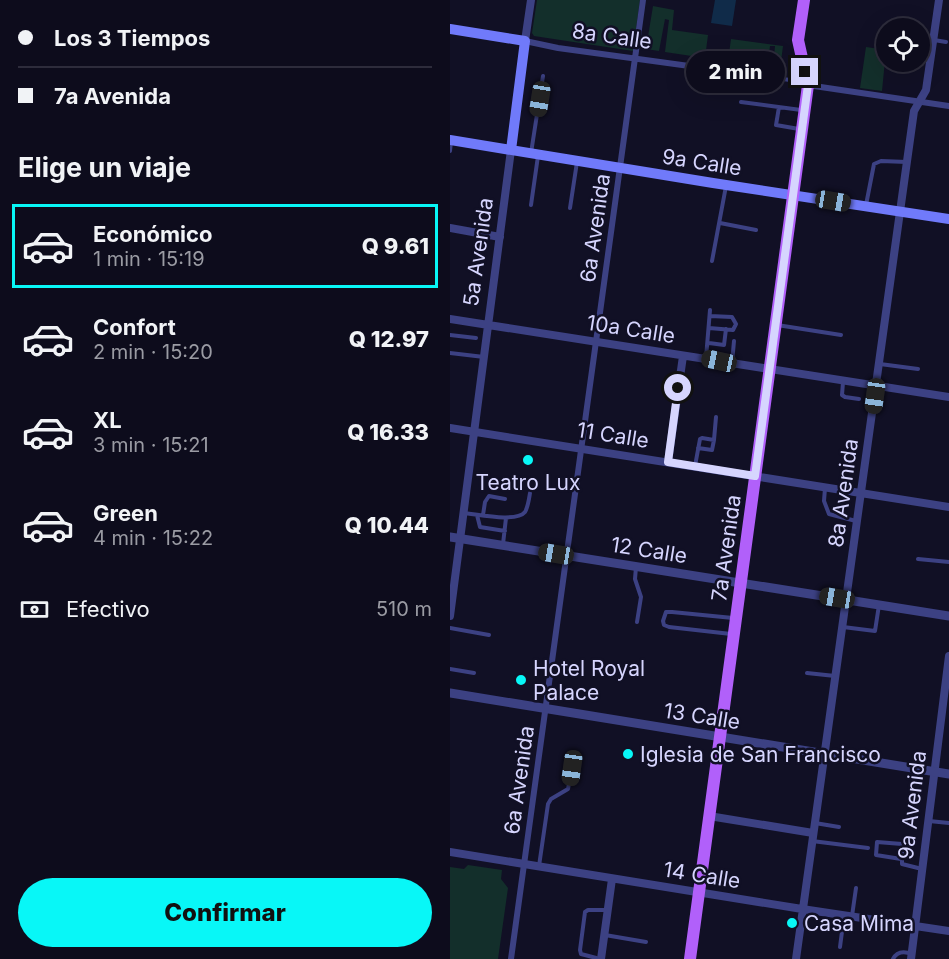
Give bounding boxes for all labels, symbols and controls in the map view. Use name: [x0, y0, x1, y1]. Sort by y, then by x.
street label: 8a Calle: [571, 18, 653, 54]
map controls: [876, 18, 930, 72]
button: locate: [876, 18, 930, 72]
text: Los 3 Tiempos: [54, 25, 210, 51]
callout: 2 min: [685, 51, 784, 93]
route end: [791, 58, 818, 85]
text: 2 min: [708, 60, 763, 84]
car: [528, 80, 552, 118]
text: 7a Avenida: [54, 83, 171, 109]
street label: 9a Calle: [660, 143, 744, 181]
text: Elige un viaje: [18, 151, 191, 184]
street label: 6a Avenida: [575, 172, 615, 284]
car: [814, 189, 852, 213]
street label: 5a Avenida: [458, 196, 498, 308]
icon: car: [21, 219, 75, 273]
text: Económico: [93, 221, 212, 247]
text: Q 9.61: [362, 233, 429, 259]
text: 1 min · 15:19: [93, 247, 205, 271]
street label: 10a Calle: [585, 310, 677, 348]
icon: car: [21, 312, 75, 366]
text: Confort: [93, 314, 176, 340]
text: Q 12.97: [349, 326, 429, 352]
text: 2 min · 15:20: [93, 340, 213, 364]
car: [700, 348, 738, 374]
route start: [664, 374, 691, 401]
car: [864, 377, 886, 415]
icon: car: [21, 405, 75, 459]
text: XL: [93, 407, 122, 433]
street label: 11 Calle: [575, 417, 651, 453]
text: Q 16.33: [347, 419, 429, 445]
text: 3 min · 15:21: [93, 433, 209, 457]
street label: 8a Avenida: [823, 437, 863, 549]
marker: Teatro Lux: [521, 453, 535, 467]
place label: Teatro Lux: [476, 470, 580, 495]
street label: 7a Avenida: [706, 493, 746, 603]
icon: car: [21, 498, 75, 552]
text: Green: [93, 500, 158, 526]
text: Q 10.44: [345, 512, 429, 538]
text: 4 min · 15:22: [93, 526, 213, 550]
street label: 12 Calle: [609, 532, 689, 568]
car: [537, 542, 575, 566]
car: [818, 586, 856, 610]
icon: cash: [18, 593, 51, 626]
text: Efectivo: [66, 596, 150, 622]
text: 510 m: [376, 597, 432, 621]
place label: Hotel Royal Palace: [533, 656, 645, 705]
marker: Hotel Royal Palace: [514, 673, 528, 687]
street label: 13 Calle: [662, 698, 742, 734]
street label: 6a Avenida: [499, 724, 539, 836]
place label: Iglesia de San Francisco: [640, 742, 881, 767]
marker: Iglesia de San Francisco: [621, 747, 635, 761]
car: [561, 749, 583, 787]
street label: 9a Avenida: [893, 749, 931, 861]
street label: 14 Calle: [662, 857, 742, 893]
button: Confirmar: [18, 878, 432, 947]
place label: Casa Mima: [804, 911, 914, 936]
marker: Casa Mima: [785, 916, 799, 930]

